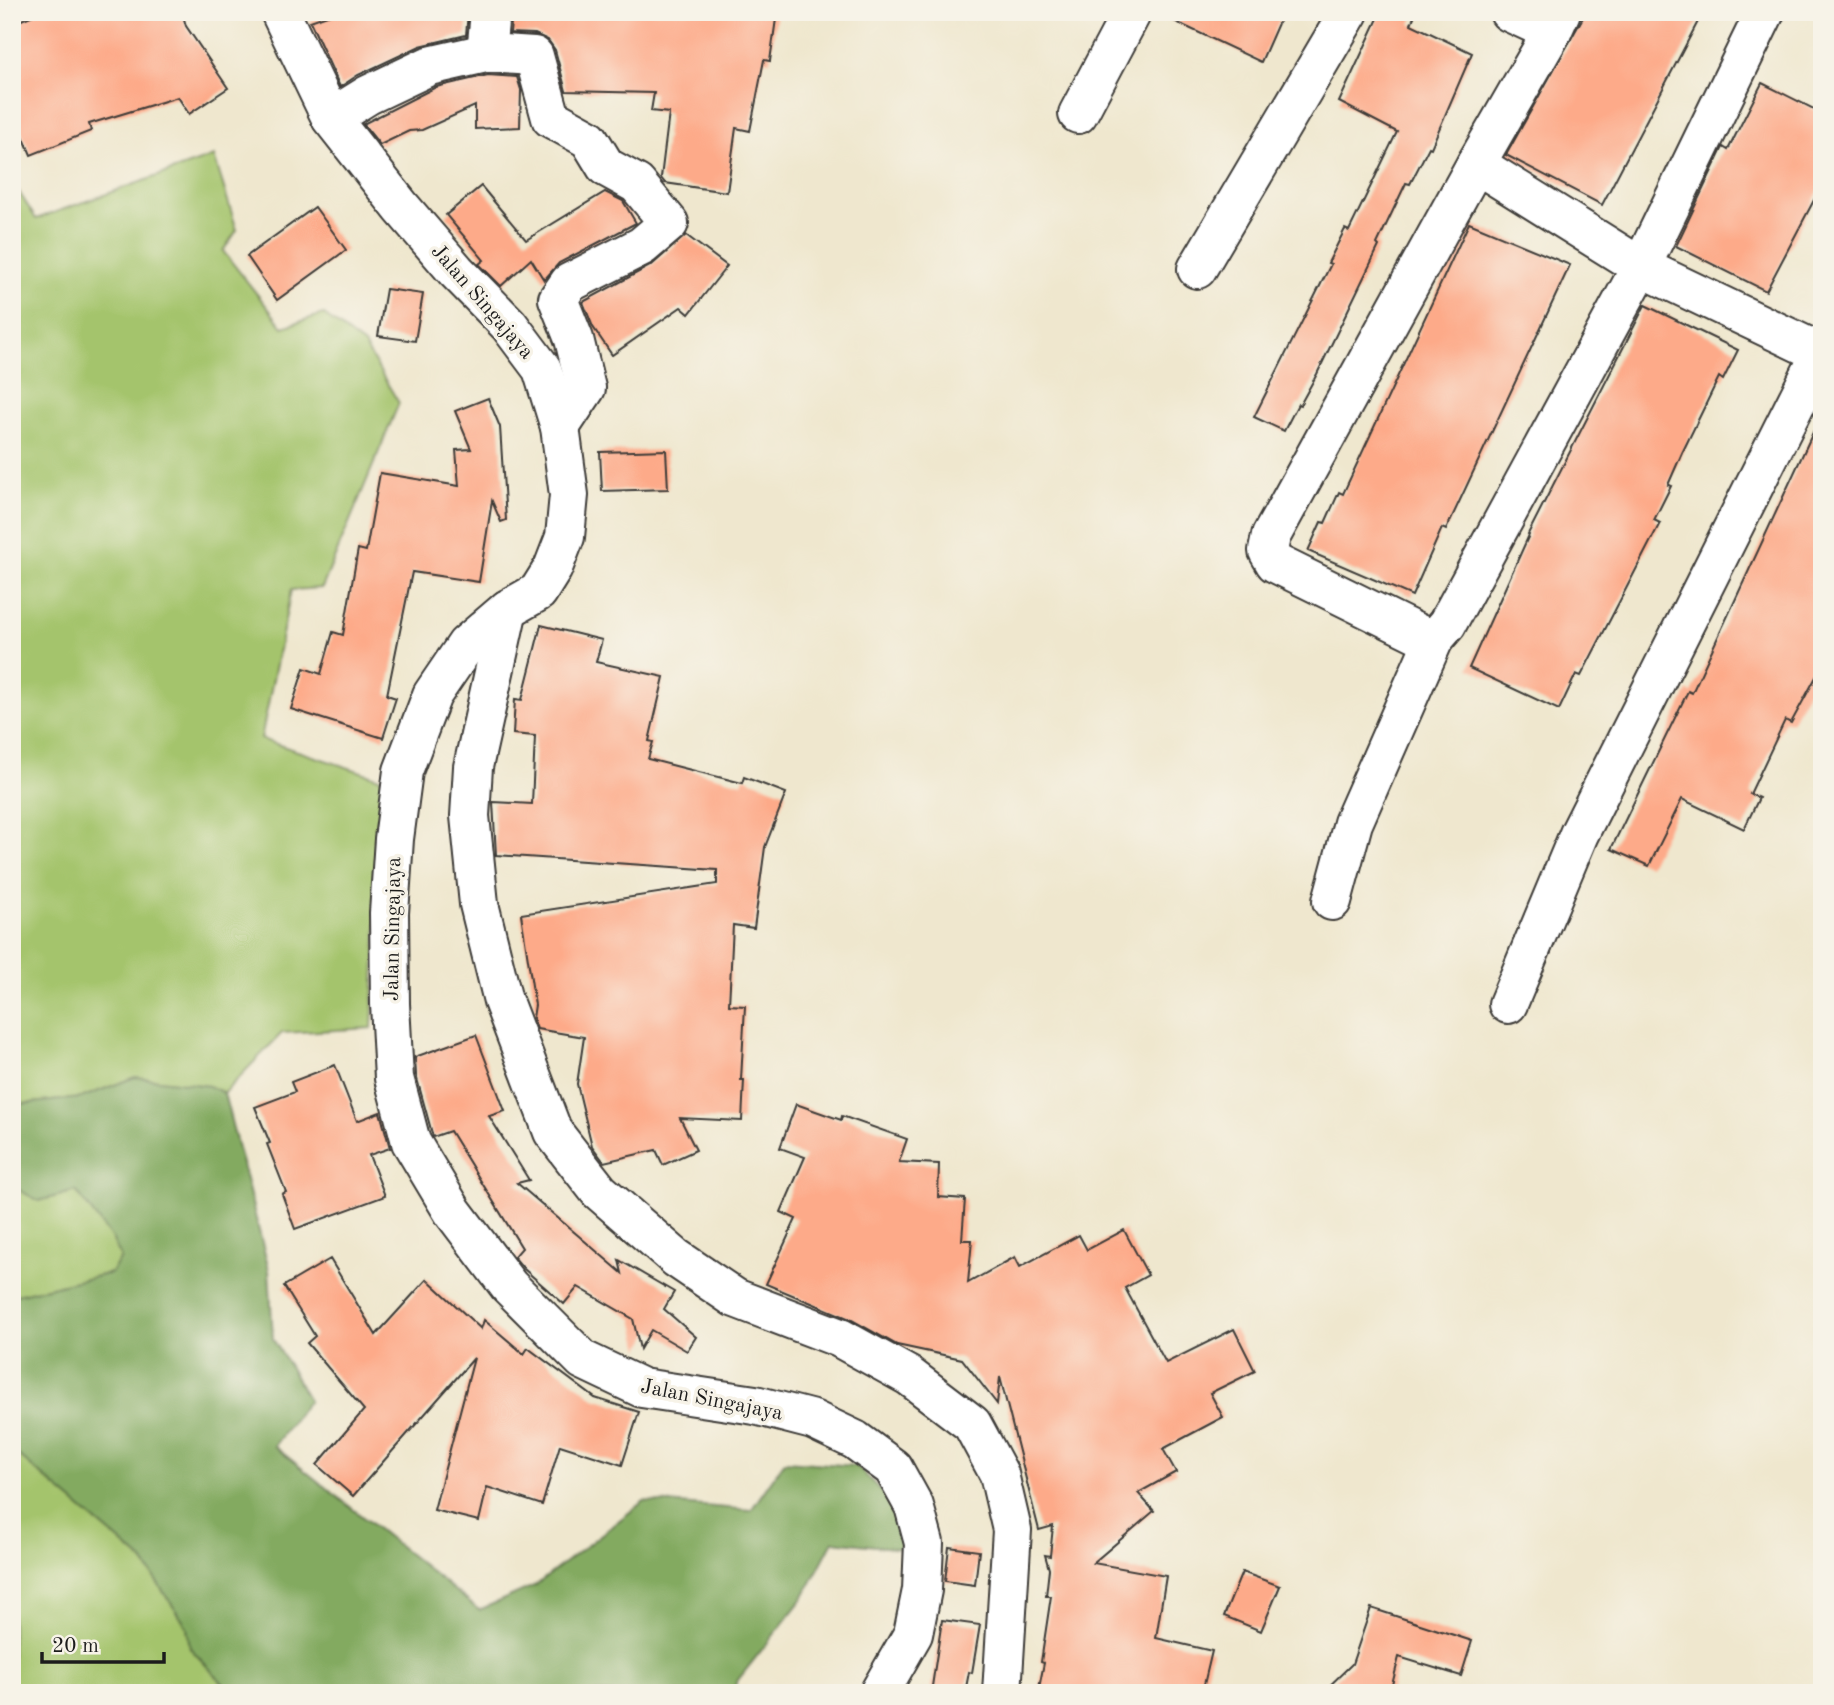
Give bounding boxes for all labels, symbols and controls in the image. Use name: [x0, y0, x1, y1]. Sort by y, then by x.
street label: Jalan Singajaya: [427, 241, 537, 363]
street label: Jalan Singajaya: [382, 857, 405, 1001]
street label: Jalan Singajaya: [639, 1376, 785, 1425]
scale bar: [42, 1621, 164, 1665]
text: 20 m: [52, 1636, 99, 1657]

